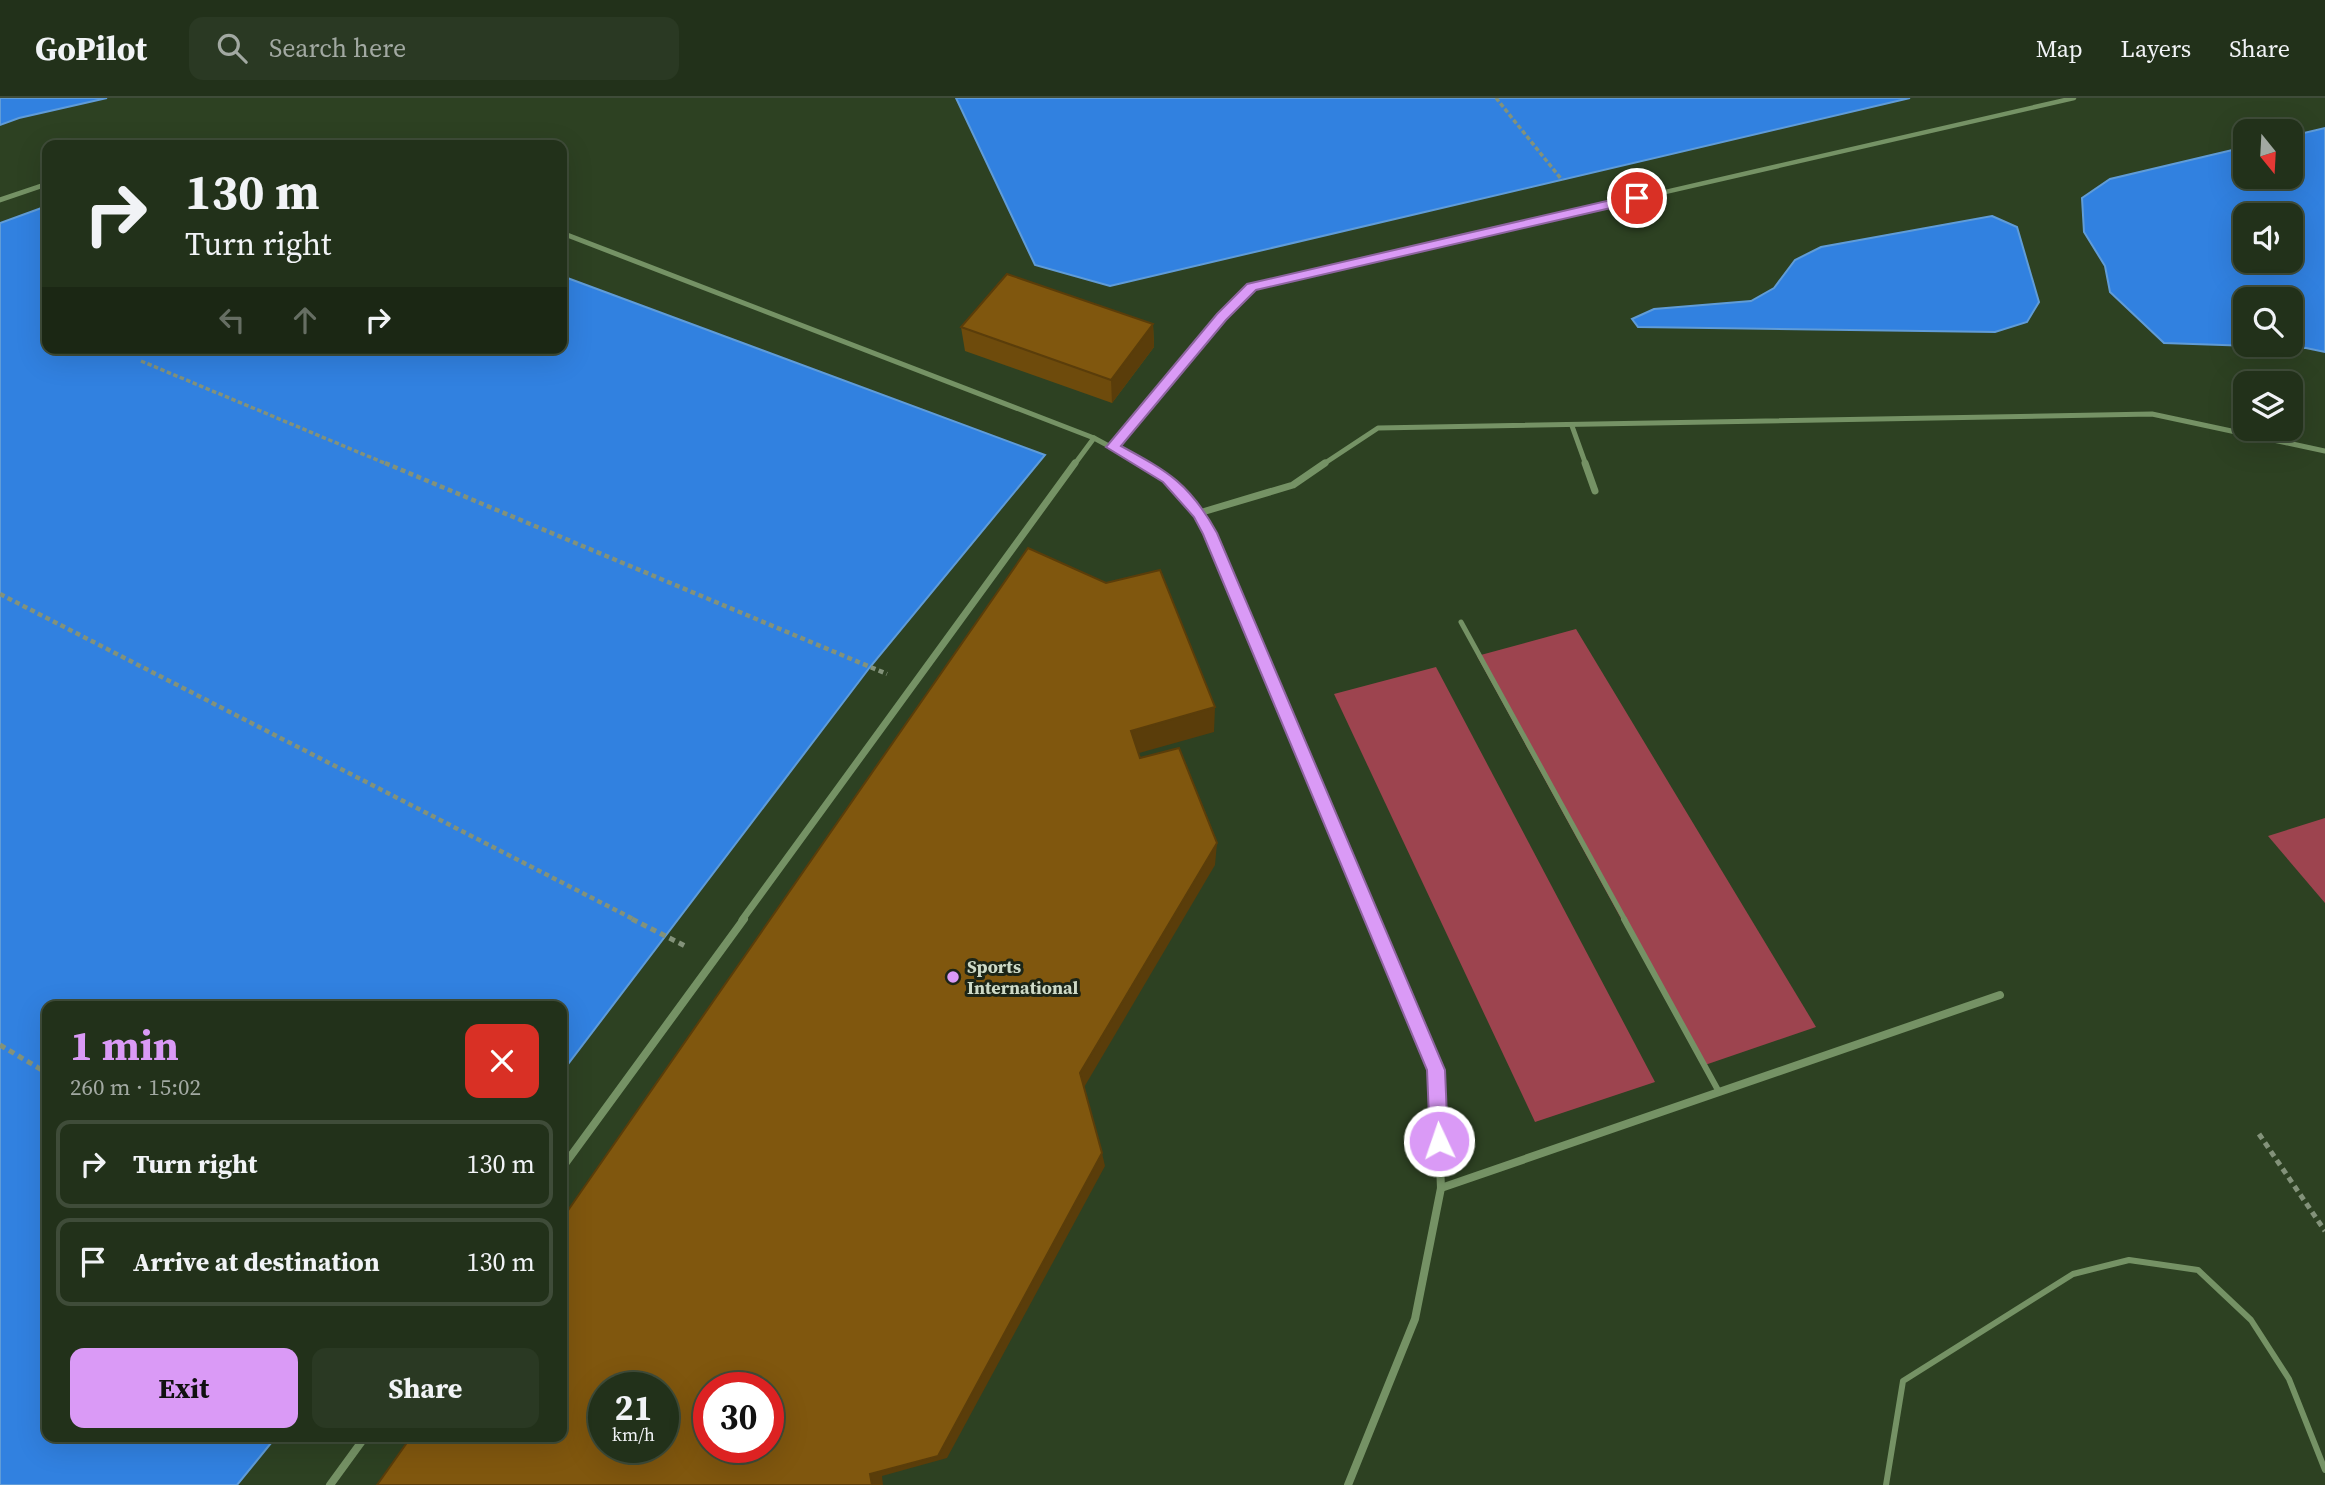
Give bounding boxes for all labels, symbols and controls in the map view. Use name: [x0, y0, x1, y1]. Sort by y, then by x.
search box: [189, 17, 679, 80]
text: GoPilot: [35, 26, 147, 71]
icon: search: [213, 29, 251, 67]
text: Search here: [269, 30, 406, 66]
text: Map: [2036, 32, 2083, 65]
text: Layers: [2121, 32, 2191, 65]
text: Share: [2229, 32, 2290, 65]
north arrow: [2233, 119, 2303, 189]
map controls: [2233, 119, 2303, 441]
text: 130 m: [185, 158, 320, 225]
icon: right: [70, 168, 161, 259]
pin: [1607, 168, 1667, 228]
icon: arrive: [1618, 179, 1656, 217]
button: sound: [2233, 203, 2303, 273]
text: Turn right: [185, 222, 331, 266]
button: search: [2233, 287, 2303, 357]
icon: left: [213, 301, 251, 339]
icon: ahead: [286, 301, 324, 339]
icon: right: [359, 301, 397, 339]
button: layers: [2233, 371, 2303, 441]
place label: Sports International: [967, 954, 1078, 1000]
marker: Sports International: [945, 969, 961, 985]
text: 1 min: [70, 1016, 179, 1074]
button: close: [465, 1024, 539, 1098]
text: 260 m · 15:02: [70, 1071, 201, 1103]
position arrow: [1402, 1104, 1476, 1178]
icon: right: [74, 1145, 112, 1183]
text: Turn right: [133, 1146, 257, 1182]
text: 130 m: [467, 1146, 535, 1182]
icon: arrive: [74, 1243, 112, 1281]
text: Arrive at destination: [133, 1244, 380, 1280]
text: 130 m: [467, 1244, 535, 1280]
button: Exit: [70, 1348, 298, 1428]
button: Share: [312, 1348, 539, 1428]
speed limit sign: 30: [693, 1372, 784, 1463]
text: 21: [615, 1384, 652, 1432]
text: km/h: [612, 1422, 655, 1447]

